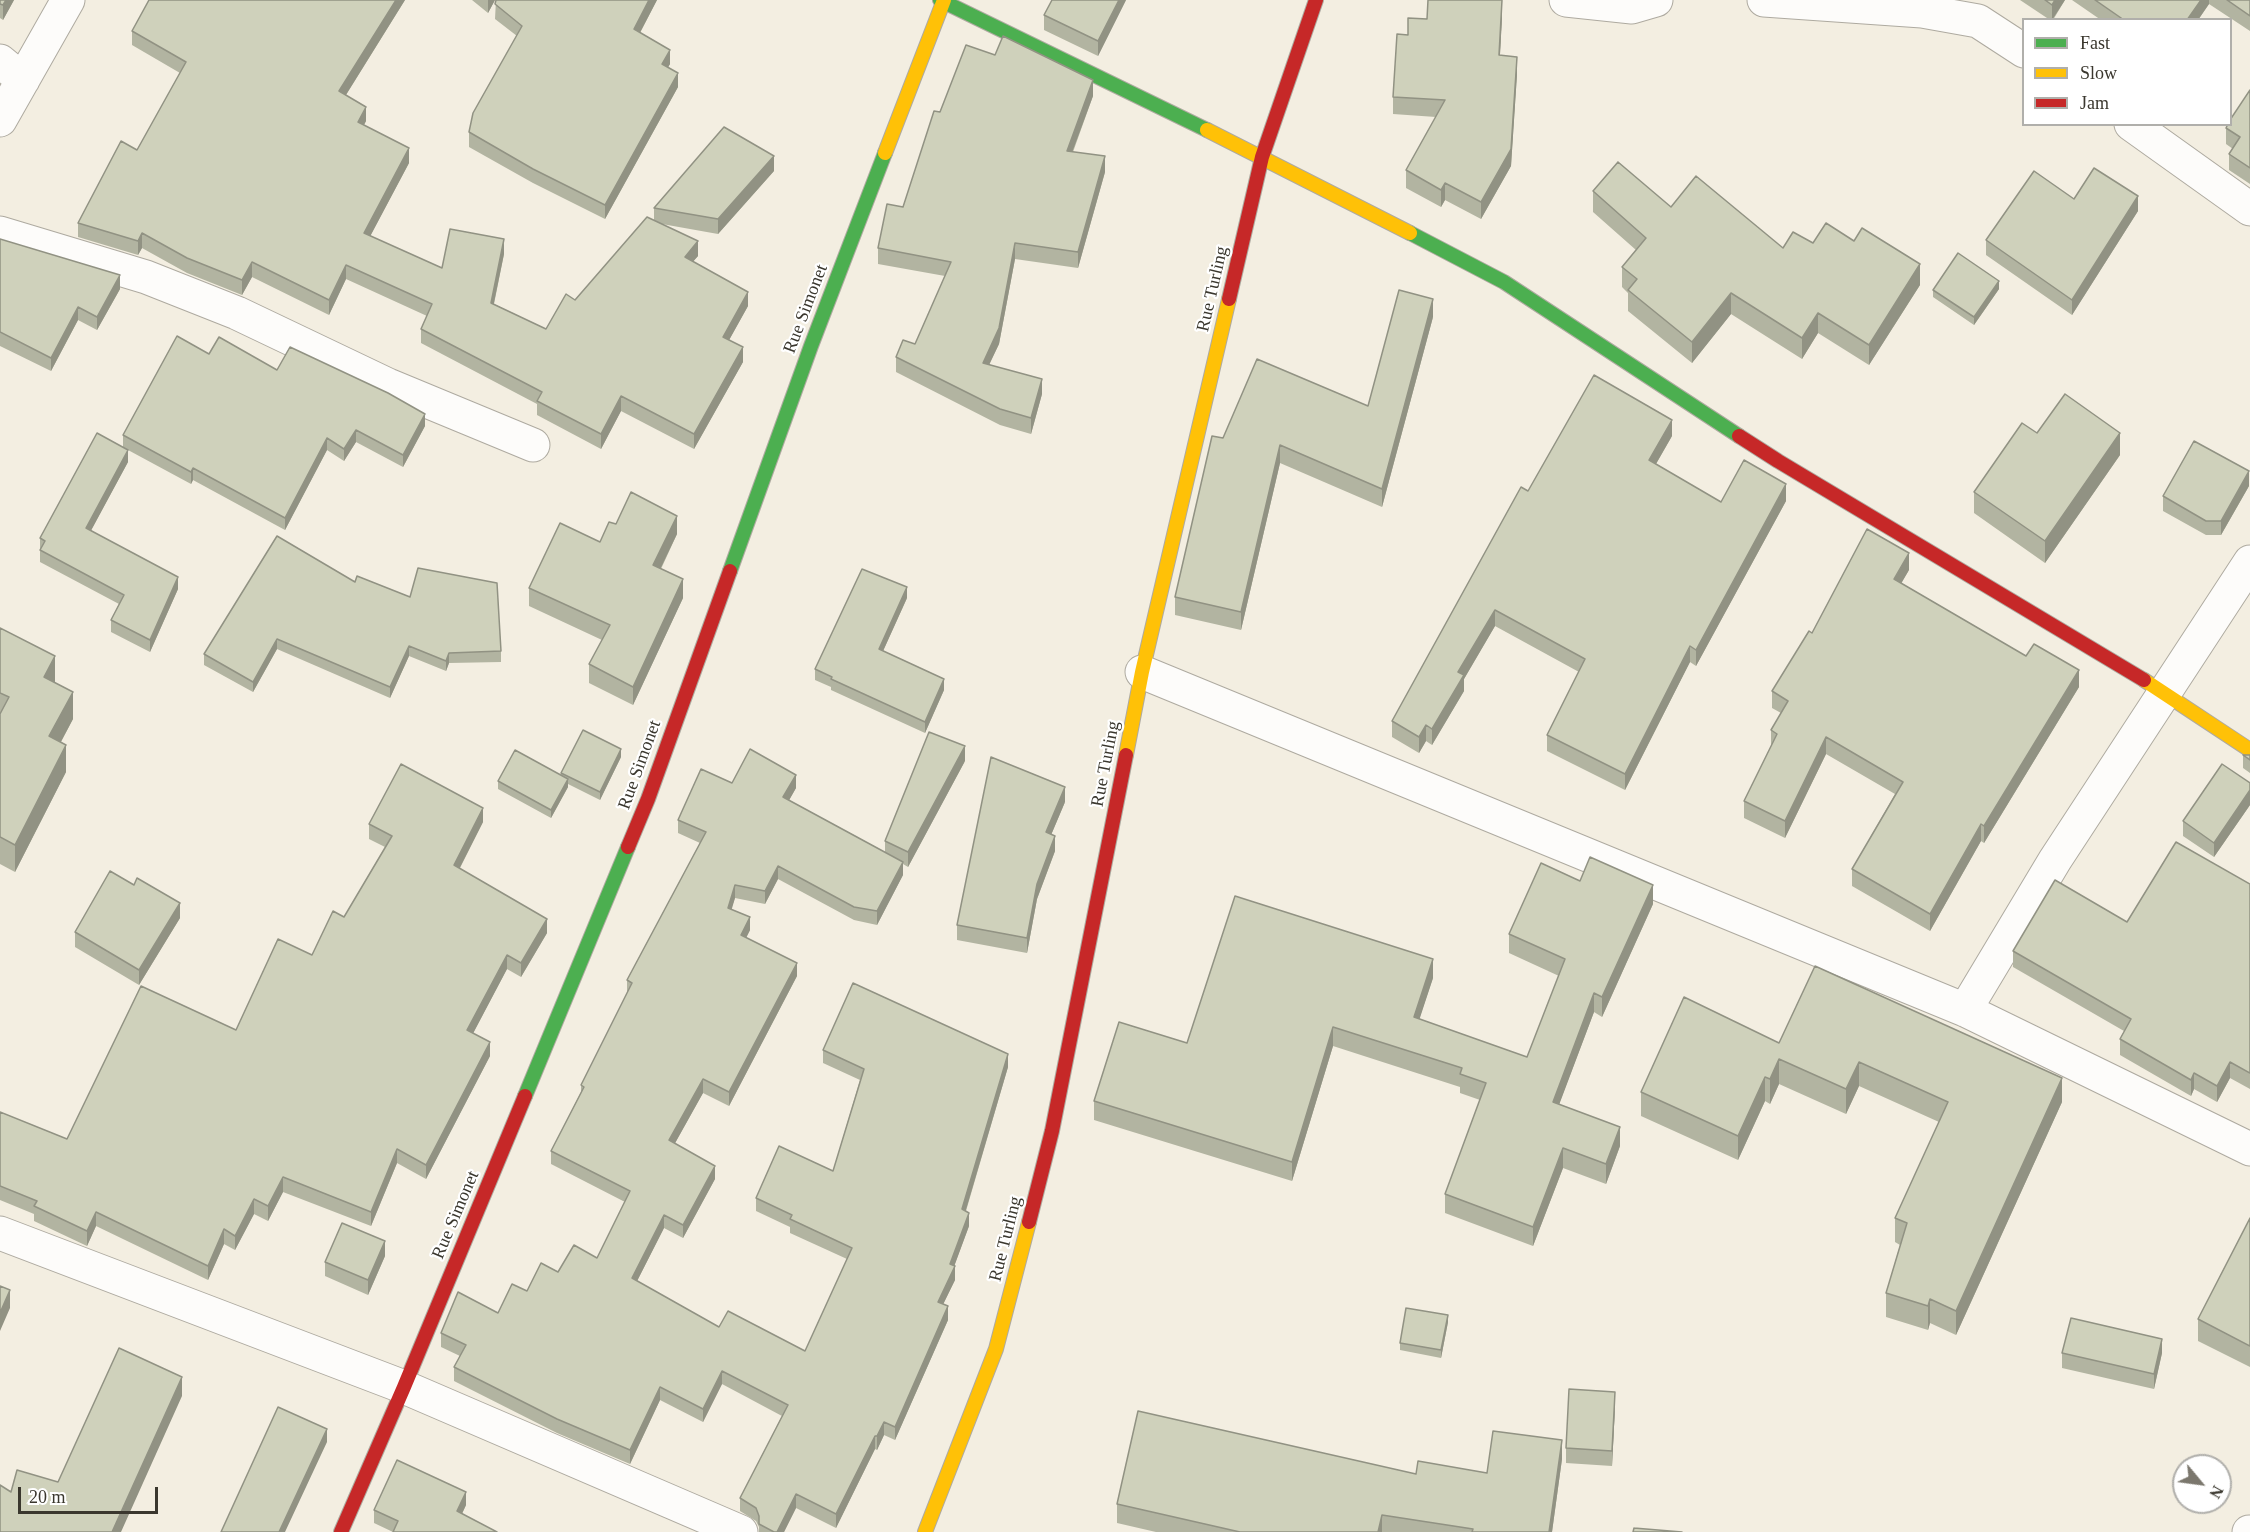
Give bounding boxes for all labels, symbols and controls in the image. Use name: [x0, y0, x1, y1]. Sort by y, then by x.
legend: [2022, 18, 2232, 126]
text: Fast: [2080, 33, 2110, 53]
text: Slow: [2080, 63, 2117, 83]
text: Jam: [2080, 93, 2109, 113]
street label: Rue Turling: [1193, 244, 1233, 334]
street label: Rue Simonet: [779, 261, 833, 357]
street label: Rue Simonet: [614, 717, 666, 813]
street label: Rue Turling: [1087, 719, 1125, 809]
street label: Rue Simonet: [428, 1168, 484, 1262]
street label: Rue Turling: [985, 1194, 1027, 1284]
north arrow: [2172, 1454, 2232, 1514]
scale bar: [21, 1475, 160, 1513]
text: N: [2206, 1483, 2227, 1501]
text: 20 m: [29, 1487, 66, 1507]

